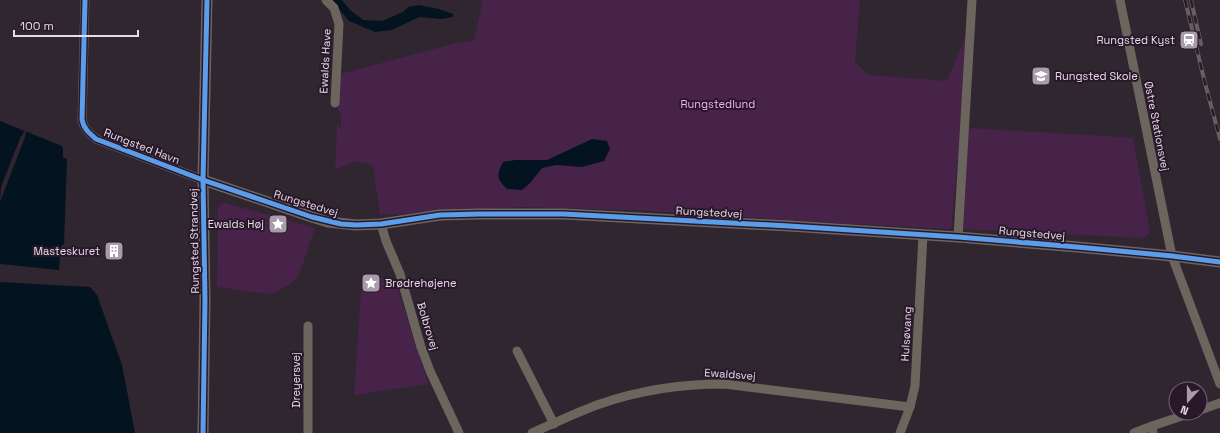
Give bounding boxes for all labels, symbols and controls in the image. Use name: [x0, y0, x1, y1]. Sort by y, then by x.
scale bar: [14, 12, 138, 38]
text: 100 m: [20, 18, 54, 34]
street label: Ewalds Have: [316, 28, 334, 94]
station icon: Rungsted Kyst: [1178, 29, 1200, 51]
place label: Rungsted Kyst: [1097, 33, 1175, 47]
school or university icon: Rungsted Skole: [1030, 65, 1052, 87]
place label: Rungsted Skole: [1055, 69, 1138, 83]
street label: Østre Stationsvej: [1141, 80, 1173, 172]
park label: Rungstedlund: [681, 97, 755, 111]
street label: Rungsted Havn: [102, 125, 182, 167]
street label: Rungstedvej: [272, 187, 340, 220]
street label: Rungsted Strandvej: [186, 188, 202, 294]
street label: Rungstedvej: [675, 203, 743, 221]
place icon: Ewalds Høj: [267, 213, 289, 235]
place label: Ewalds Høj: [208, 217, 264, 231]
street label: Rungstedvej: [998, 223, 1066, 243]
building icon: Masteskuret: [103, 240, 125, 262]
place label: Masteskuret: [33, 244, 100, 258]
place icon: Brødrehøjene: [360, 272, 382, 294]
place label: Brødrehøjene: [385, 276, 457, 290]
street label: Bolbrovej: [414, 300, 442, 352]
street label: Hulsøvang: [898, 306, 914, 362]
street label: Dreyersvej: [289, 352, 303, 408]
street label: Ewaldsvej: [704, 365, 756, 383]
north arrow: [1168, 381, 1208, 421]
text: N: [1178, 402, 1190, 418]

